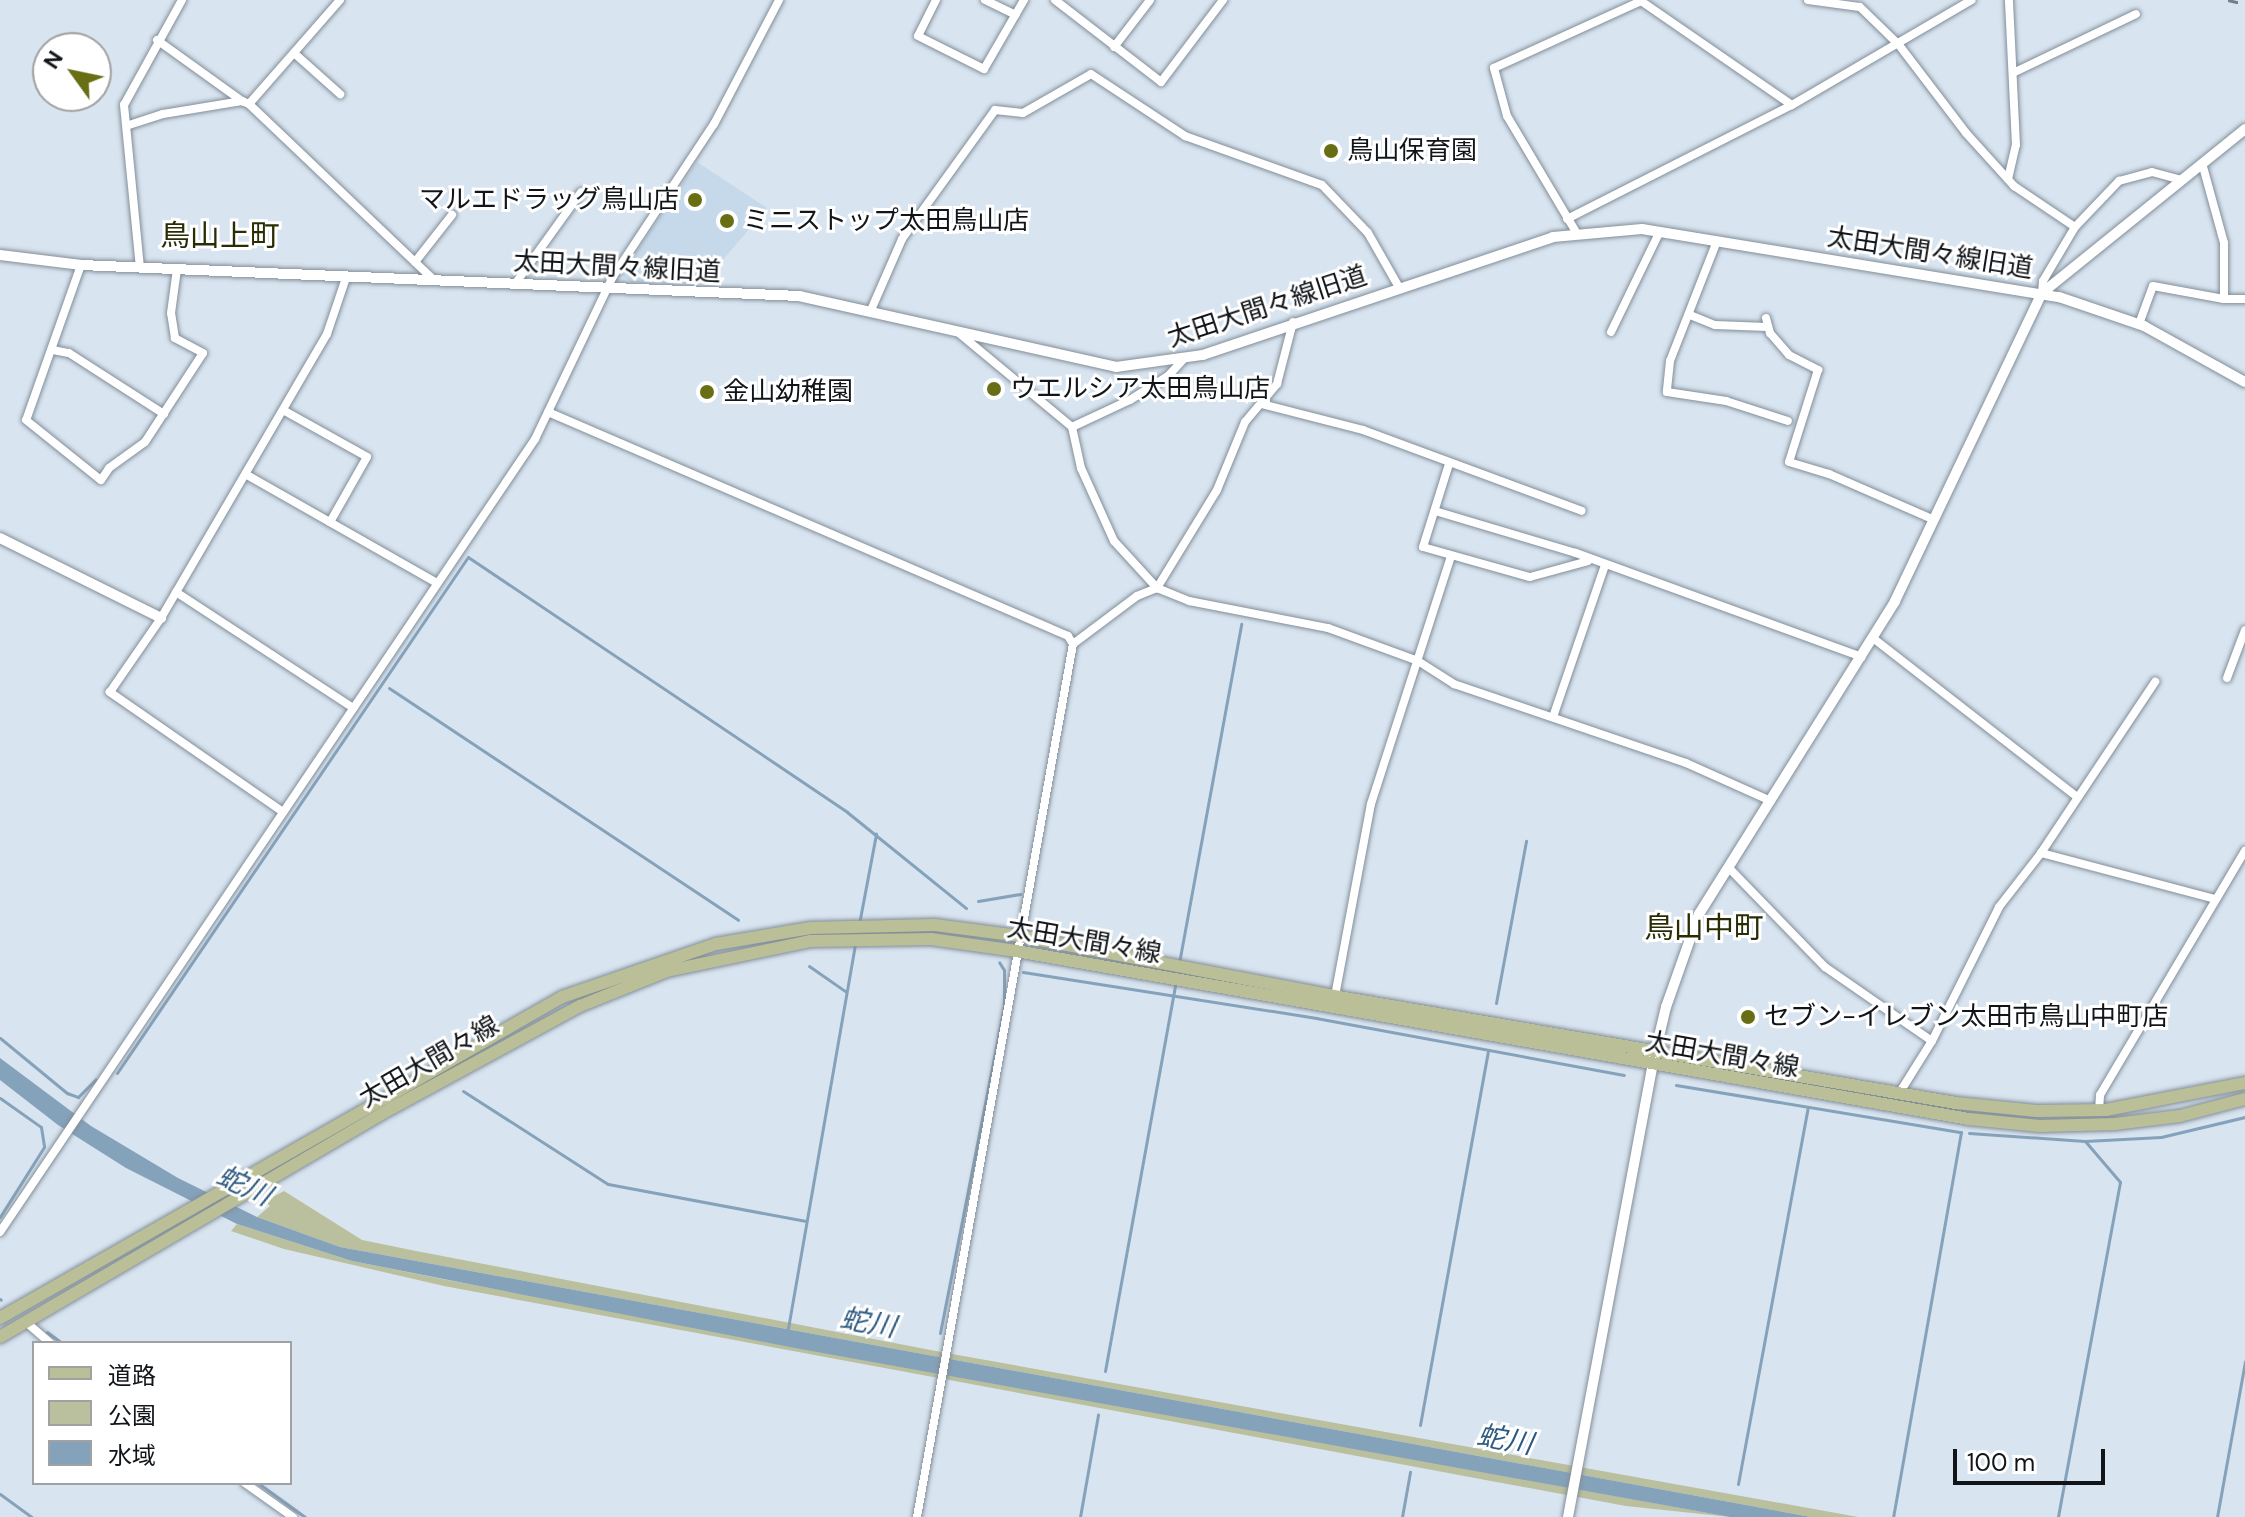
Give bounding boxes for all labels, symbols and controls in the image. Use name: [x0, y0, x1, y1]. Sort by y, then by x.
north arrow: [32, 32, 112, 112]
text: N: [37, 45, 70, 74]
place label: 鳥山保育園: [1347, 135, 1477, 167]
marker: 鳥山保育園: [1322, 142, 1340, 160]
place label: マルエドラッグ鳥山店: [419, 184, 679, 216]
marker: マルエドラッグ鳥山店: [686, 191, 704, 209]
place label: ミニストップ太田鳥山店: [743, 205, 1029, 237]
marker: ミニストップ太田鳥山店: [718, 212, 736, 230]
district label: 鳥山上町: [160, 218, 280, 254]
street label: 太田大間々線旧道: [1825, 221, 2035, 285]
street label: 太田大間々線旧道: [512, 246, 722, 288]
street label: 太田大間々線旧道: [1163, 260, 1371, 354]
place label: ウエルシア太田鳥山店: [1010, 373, 1270, 405]
place label: 金山幼稚園: [723, 376, 853, 408]
marker: ウエルシア太田鳥山店: [985, 380, 1003, 398]
marker: 金山幼稚園: [698, 383, 716, 401]
district label: 鳥山中町: [1644, 910, 1764, 946]
street label: 太田大間々線: [1004, 912, 1164, 970]
place label: セブン−イレブン太田市鳥山中町店: [1764, 1001, 2168, 1033]
marker: セブン−イレブン太田市鳥山中町店: [1739, 1008, 1757, 1026]
street label: 太田大間々線: [354, 1009, 504, 1115]
street label: 太田大間々線: [1642, 1026, 1802, 1084]
water label: 蛇川: [212, 1159, 276, 1213]
water label: 蛇川: [838, 1302, 898, 1344]
legend: [32, 1341, 292, 1485]
text: 道路: [108, 1360, 156, 1391]
text: 公園: [108, 1400, 156, 1431]
water label: 蛇川: [1475, 1419, 1535, 1461]
scale bar: [1957, 1433, 2109, 1483]
text: 水域: [108, 1440, 156, 1471]
text: 100 m: [1967, 1447, 2035, 1478]

